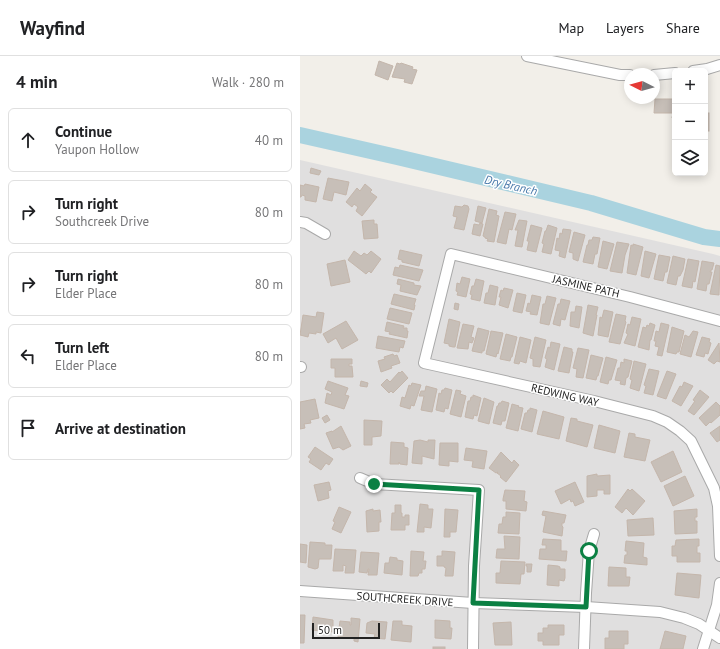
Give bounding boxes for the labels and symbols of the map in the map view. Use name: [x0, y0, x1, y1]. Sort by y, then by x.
north arrow: [624, 68, 660, 104]
water label: Dry Branch: [483, 172, 539, 198]
street label: JASMINE PATH: [550, 271, 621, 300]
street label: REDWING WAY: [530, 380, 601, 410]
route end: [365, 475, 383, 493]
route start: [580, 542, 598, 560]
street label: SOUTHCREEK DRIVE: [356, 589, 454, 609]
scale bar: [312, 621, 380, 640]

